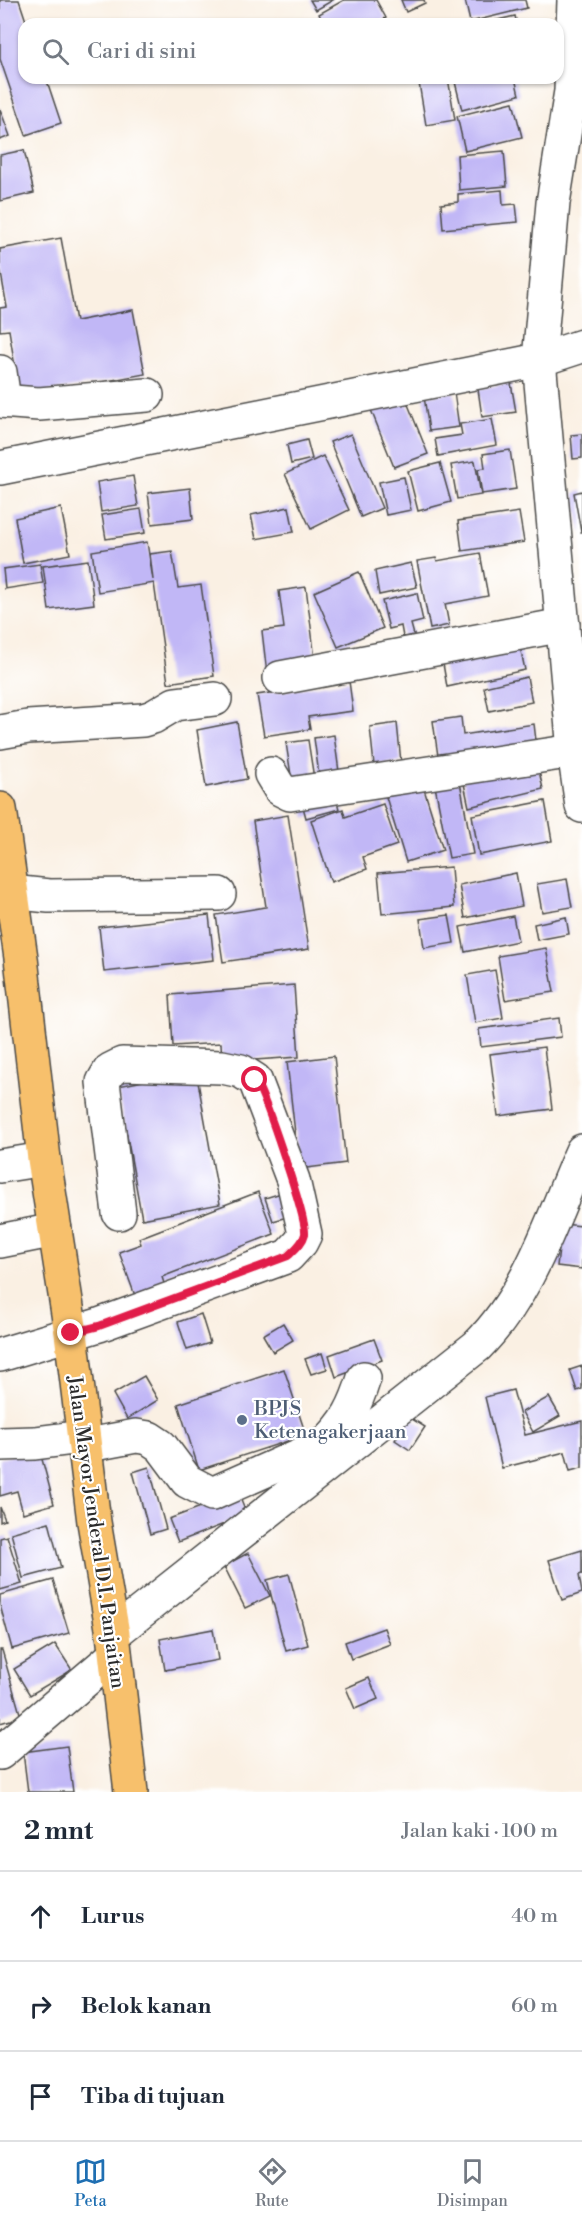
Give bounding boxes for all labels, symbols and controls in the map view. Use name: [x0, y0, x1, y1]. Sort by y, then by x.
search box: [18, 18, 564, 84]
icon: search: [39, 35, 72, 68]
text: Cari di sini: [87, 38, 197, 65]
route start: [241, 1066, 267, 1092]
route end: [57, 1319, 83, 1345]
street label: Jalan Mayor Jenderal D.I. Panjaitan: [61, 1373, 130, 1690]
place label: BPJS Ketenagakerjaan: [253, 1397, 406, 1445]
marker: BPJS Ketenagakerjaan: [235, 1413, 249, 1427]
text: 2 mnt: [24, 1815, 93, 1847]
text: Jalan kaki · 100 m: [401, 1819, 558, 1844]
icon: ahead: [24, 1900, 57, 1933]
text: Lurus: [81, 1903, 144, 1930]
text: 40 m: [511, 1904, 558, 1929]
icon: right: [24, 1990, 57, 2023]
text: Belok kanan: [81, 1993, 211, 2020]
text: 60 m: [511, 1994, 558, 2019]
icon: arrive: [24, 2080, 57, 2113]
text: Tiba di tujuan: [81, 2083, 225, 2110]
tab: Peta: [74, 2155, 107, 2211]
tab: Rute: [255, 2155, 289, 2211]
tab: Disimpan: [437, 2155, 508, 2211]

